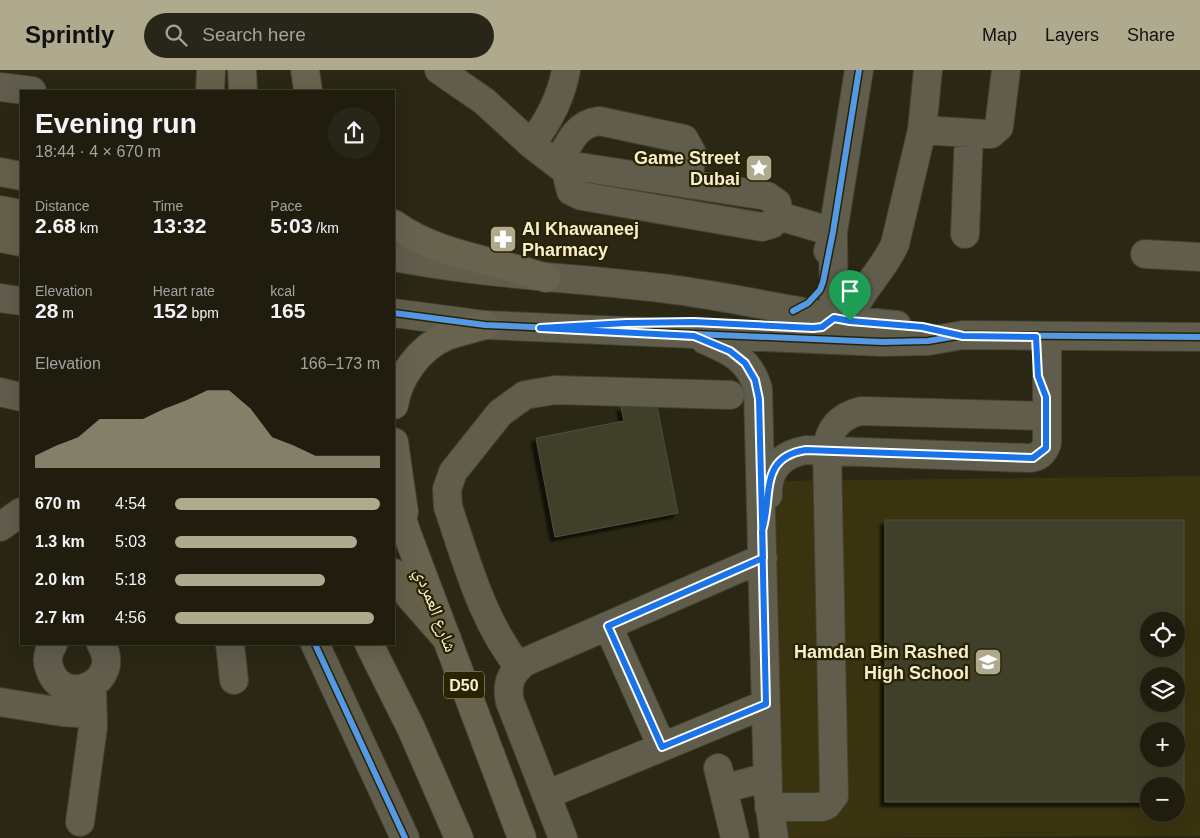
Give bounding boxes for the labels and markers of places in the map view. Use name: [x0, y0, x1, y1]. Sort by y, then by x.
place label: Game Street Dubai: [634, 148, 740, 189]
place icon: Game Street Dubai: [744, 153, 774, 183]
place label: Al Khawaneej Pharmacy: [522, 219, 639, 260]
pharmacy icon: Al Khawaneej Pharmacy: [488, 224, 518, 254]
pin: [829, 270, 871, 321]
place label: Hamdan Bin Rashed High School: [794, 642, 969, 683]
school or university icon: Hamdan Bin Rashed High School: [973, 647, 1003, 677]

